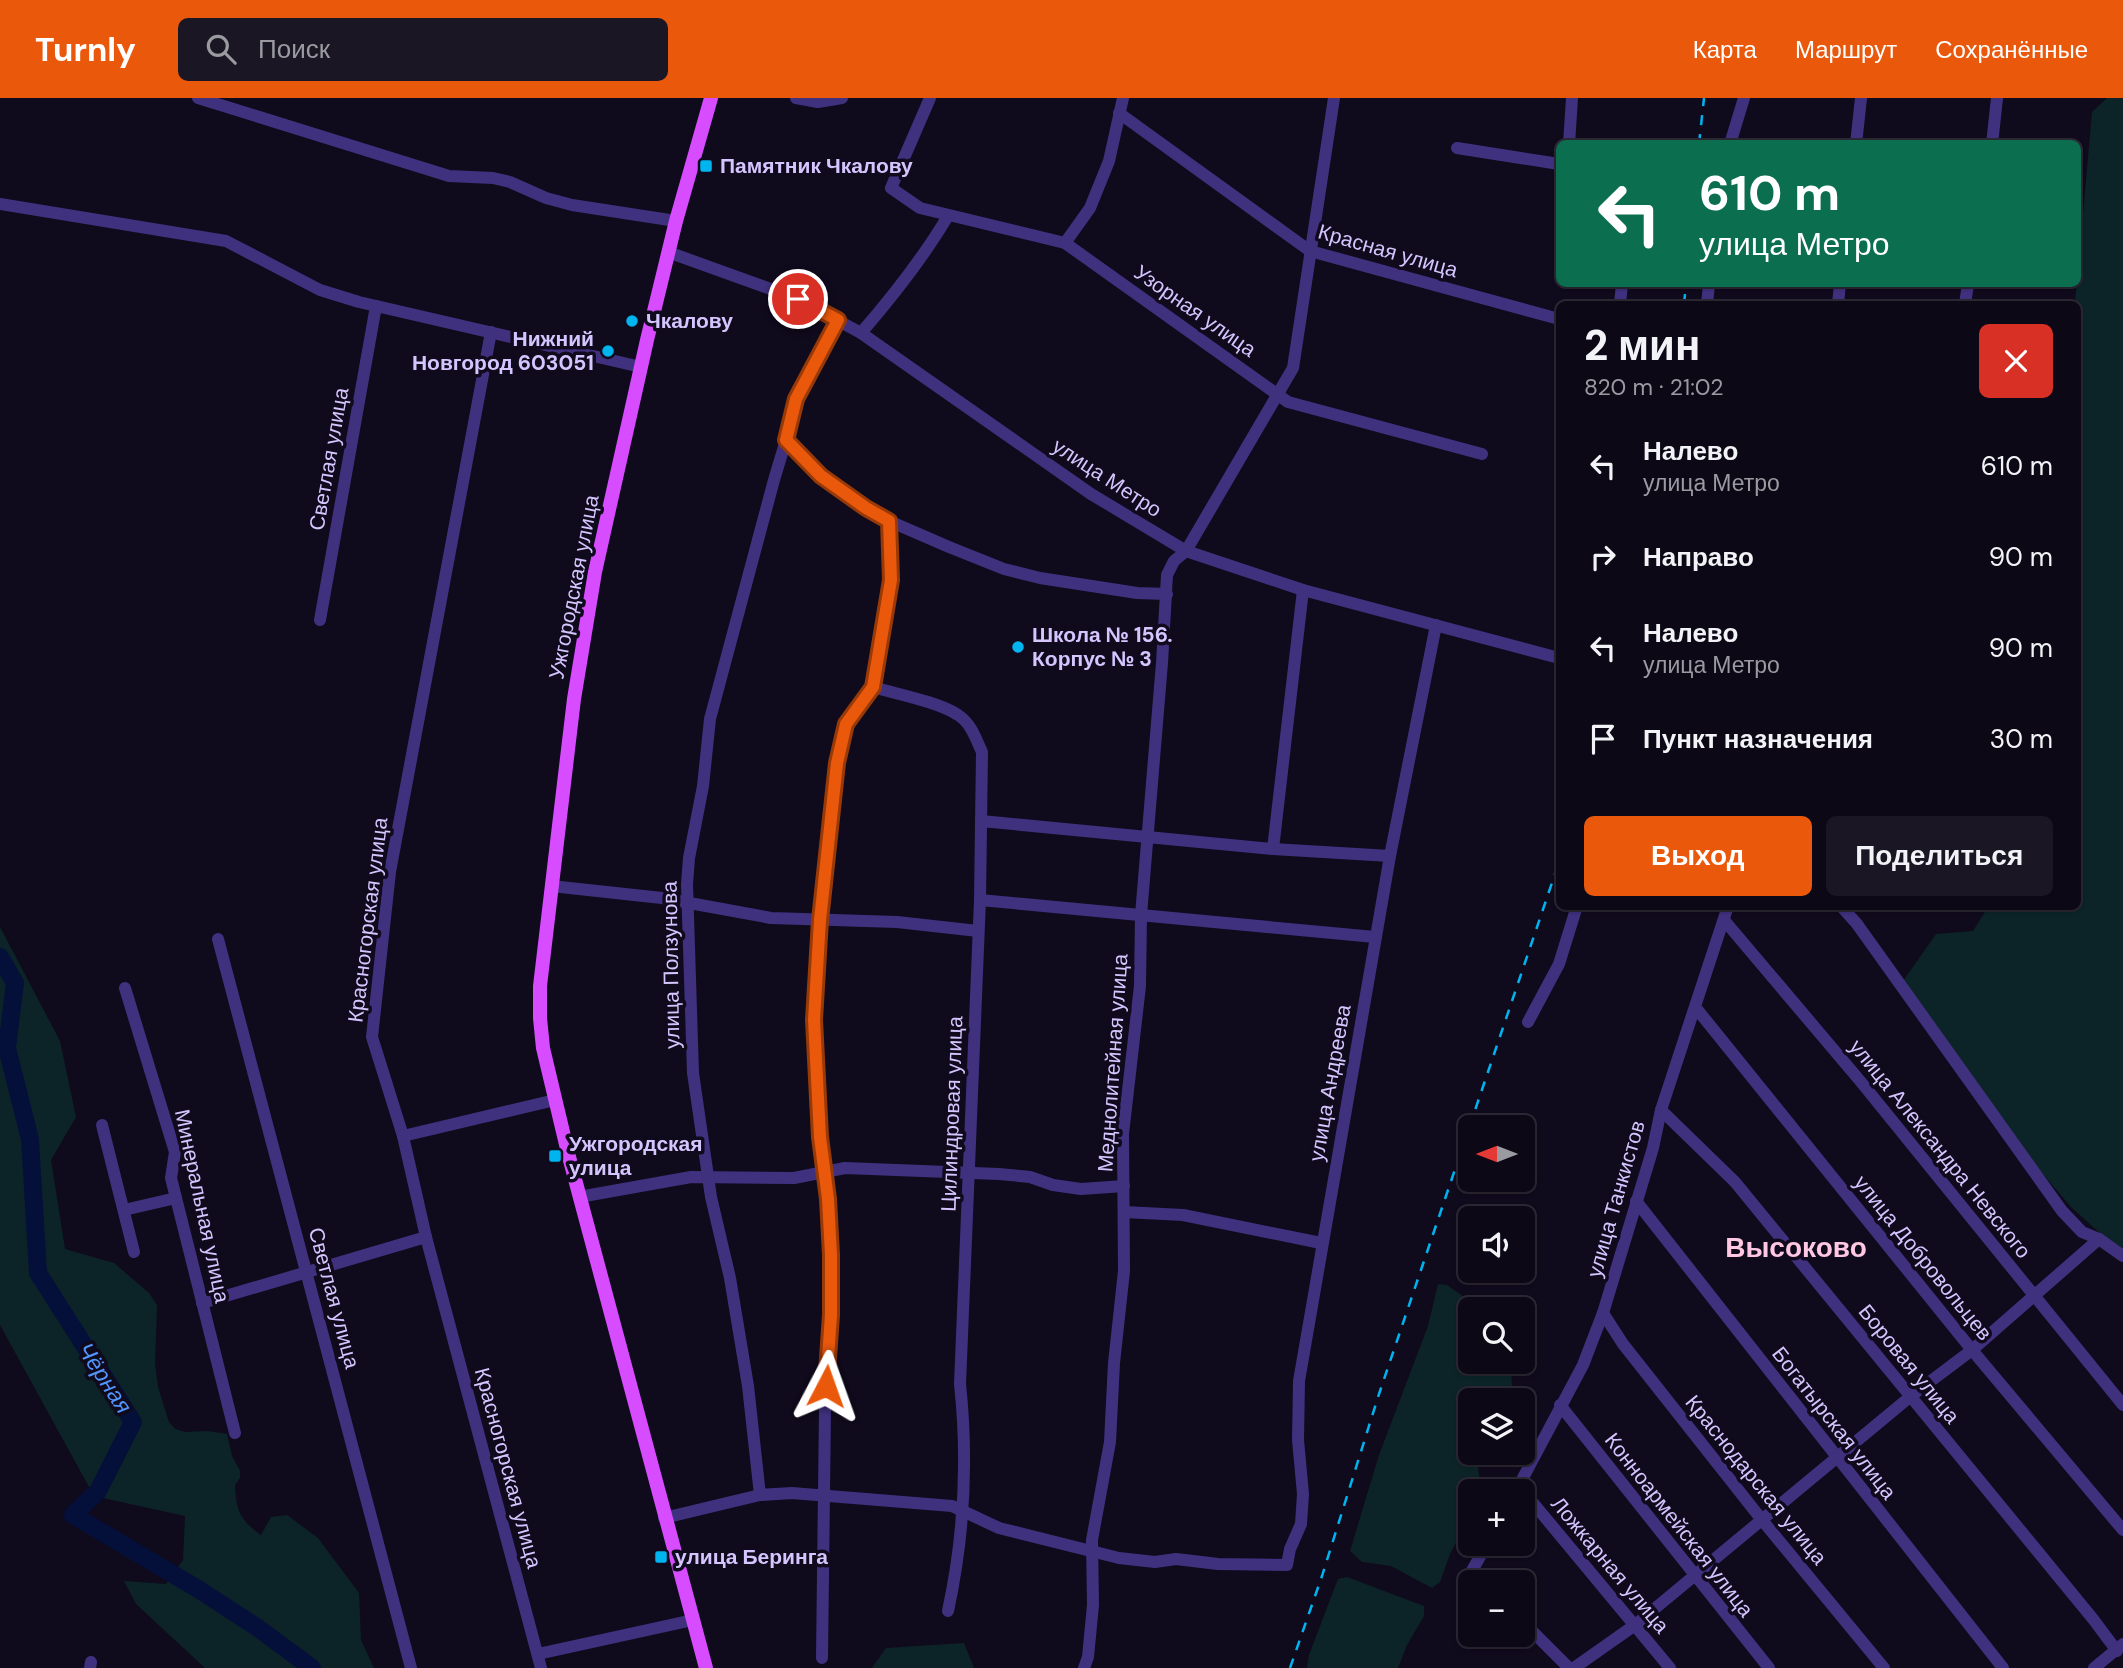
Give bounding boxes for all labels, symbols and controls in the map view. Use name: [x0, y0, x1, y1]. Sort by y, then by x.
search box: [178, 18, 668, 81]
text: Turnly: [35, 28, 136, 71]
icon: search: [202, 30, 240, 68]
text: Поиск: [258, 32, 330, 66]
text: Карта: [1693, 34, 1757, 65]
text: Маршрут: [1795, 34, 1897, 65]
text: Сохранённые: [1935, 34, 2088, 65]
place label: Памятник Чкалову: [720, 152, 913, 180]
marker: Памятник Чкалову: [698, 158, 714, 174]
text: 610 m: [1699, 161, 1840, 225]
icon: left: [1584, 168, 1675, 259]
street label: Красная улица: [1315, 218, 1461, 284]
text: улица Метро: [1699, 223, 1889, 265]
street label: Узорная улица: [1128, 259, 1262, 364]
pin: [768, 269, 828, 329]
icon: arrive: [779, 280, 817, 318]
place label: Чкалову: [646, 307, 733, 335]
marker: Чкалову: [624, 313, 640, 329]
text: 2 мин: [1584, 318, 1700, 373]
button: close: [1979, 324, 2053, 398]
place label: Нижний Новгород 603051: [412, 325, 594, 377]
marker: Нижний Новгород 603051: [600, 343, 616, 359]
text: 820 m · 21:02: [1584, 372, 1724, 402]
street label: Светлая улица: [303, 385, 355, 533]
street label: улица Метро: [1047, 432, 1167, 524]
text: Налево: [1643, 434, 1738, 468]
icon: left: [1584, 447, 1622, 485]
text: 610 m: [1981, 449, 2053, 483]
text: улица Метро: [1643, 468, 1780, 498]
street label: Ужгородская улица: [542, 492, 606, 682]
icon: right: [1584, 538, 1622, 576]
text: Направо: [1643, 540, 1754, 574]
text: 90 m: [1989, 540, 2053, 574]
text: Налево: [1643, 616, 1738, 650]
place label: Школа № 156. Корпус № 3: [1032, 621, 1173, 673]
icon: left: [1584, 629, 1622, 667]
text: 90 m: [1989, 631, 2053, 665]
marker: Школа № 156. Корпус № 3: [1010, 639, 1026, 655]
text: улица Метро: [1643, 650, 1780, 680]
icon: arrive: [1584, 720, 1622, 758]
text: Пункт назначения: [1643, 722, 1873, 756]
text: 30 m: [1990, 722, 2053, 756]
street label: Красногорская улица: [342, 816, 395, 1024]
button: Выход: [1584, 816, 1812, 896]
button: Поделиться: [1826, 816, 2053, 896]
street label: улица Ползунова: [656, 881, 686, 1049]
street label: Меднолитейная улица: [1091, 953, 1135, 1173]
street label: улица Андреева: [1302, 1002, 1358, 1164]
street label: Цилиндровая улица: [935, 1015, 969, 1212]
street label: улица Александра Невского: [1843, 1034, 2037, 1264]
street label: Минеральная улица: [168, 1107, 236, 1306]
north arrow: [1458, 1115, 1535, 1192]
map controls: [1458, 1115, 1535, 1647]
street label: улица Танкистов: [1580, 1117, 1652, 1281]
place label: Ужгородская улица: [569, 1130, 703, 1182]
marker: Ужгородская улица: [547, 1148, 563, 1164]
street label: улица Добровольцев: [1848, 1170, 1998, 1346]
button: sound: [1458, 1206, 1535, 1283]
street label: Светлая улица: [302, 1224, 366, 1372]
district label: Высоково: [1725, 1229, 1867, 1266]
button: search: [1458, 1297, 1535, 1374]
street label: Боровая улица: [1852, 1298, 1966, 1430]
water label: Чёрная: [71, 1337, 139, 1419]
street label: Богатырская улица: [1765, 1341, 1903, 1505]
position arrow: [789, 1349, 863, 1423]
street label: Красногорская улица: [468, 1365, 548, 1572]
button: layers: [1458, 1388, 1535, 1465]
street label: Краснодарская улица: [1679, 1389, 1833, 1571]
street label: Конноармейская улица: [1598, 1427, 1760, 1623]
button: +: [1458, 1479, 1535, 1556]
street label: Ложкарная улица: [1545, 1491, 1676, 1639]
place label: улица Беринга: [675, 1543, 828, 1571]
marker: улица Беринга: [653, 1549, 669, 1565]
button: −: [1458, 1570, 1535, 1647]

